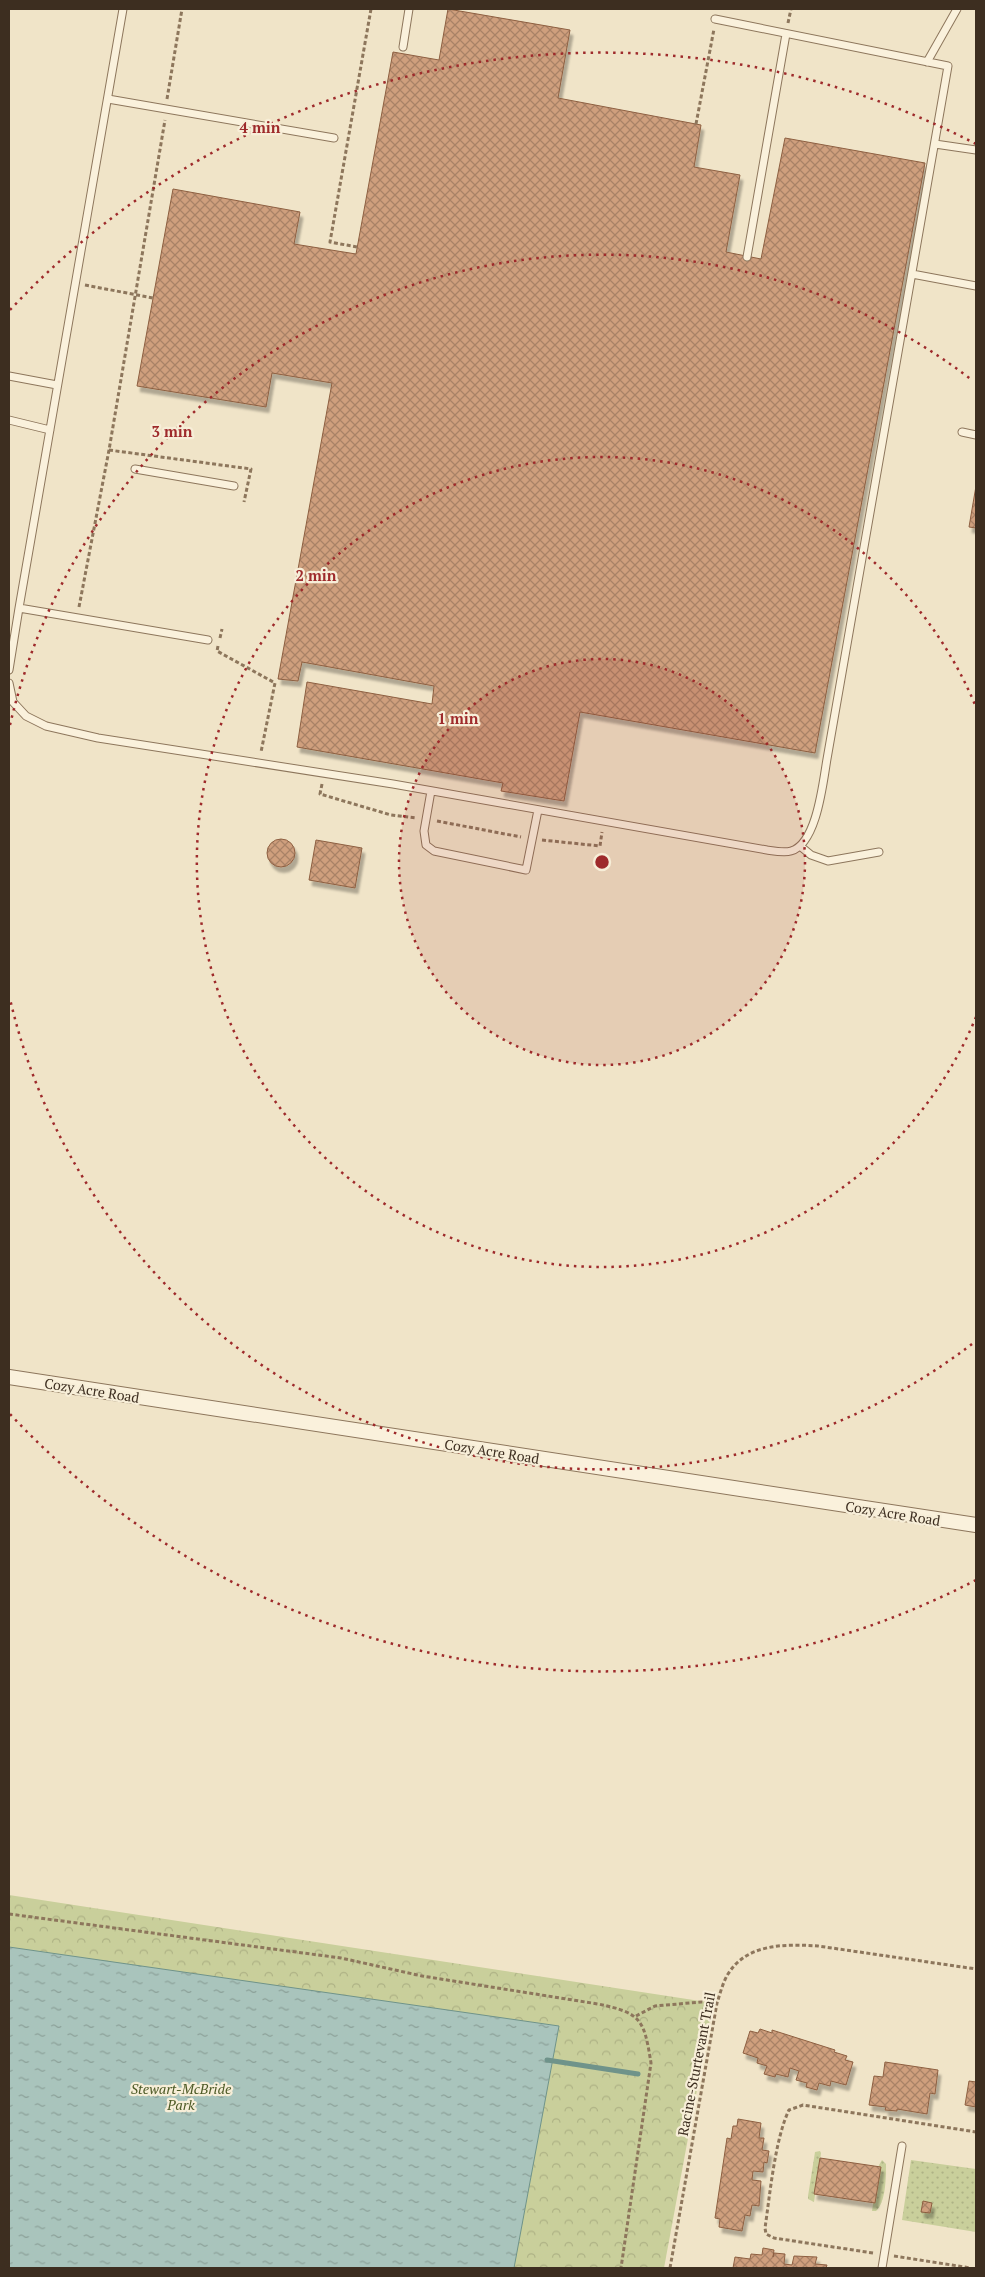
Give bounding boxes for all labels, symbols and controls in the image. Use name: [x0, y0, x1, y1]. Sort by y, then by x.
text: 4 min: [239, 117, 281, 137]
text: 3 min: [151, 421, 193, 441]
text: 2 min: [295, 565, 337, 585]
text: 1 min: [437, 708, 479, 728]
centre of rings: [593, 853, 611, 871]
street label: Cozy Acre Road: [43, 1373, 141, 1407]
street label: Cozy Acre Road: [443, 1434, 541, 1468]
street label: Cozy Acre Road: [844, 1496, 942, 1530]
street label: Racine-Sturtevant Trail: [673, 1990, 719, 2138]
park label: Stewart-McBride Park: [131, 2079, 232, 2114]

